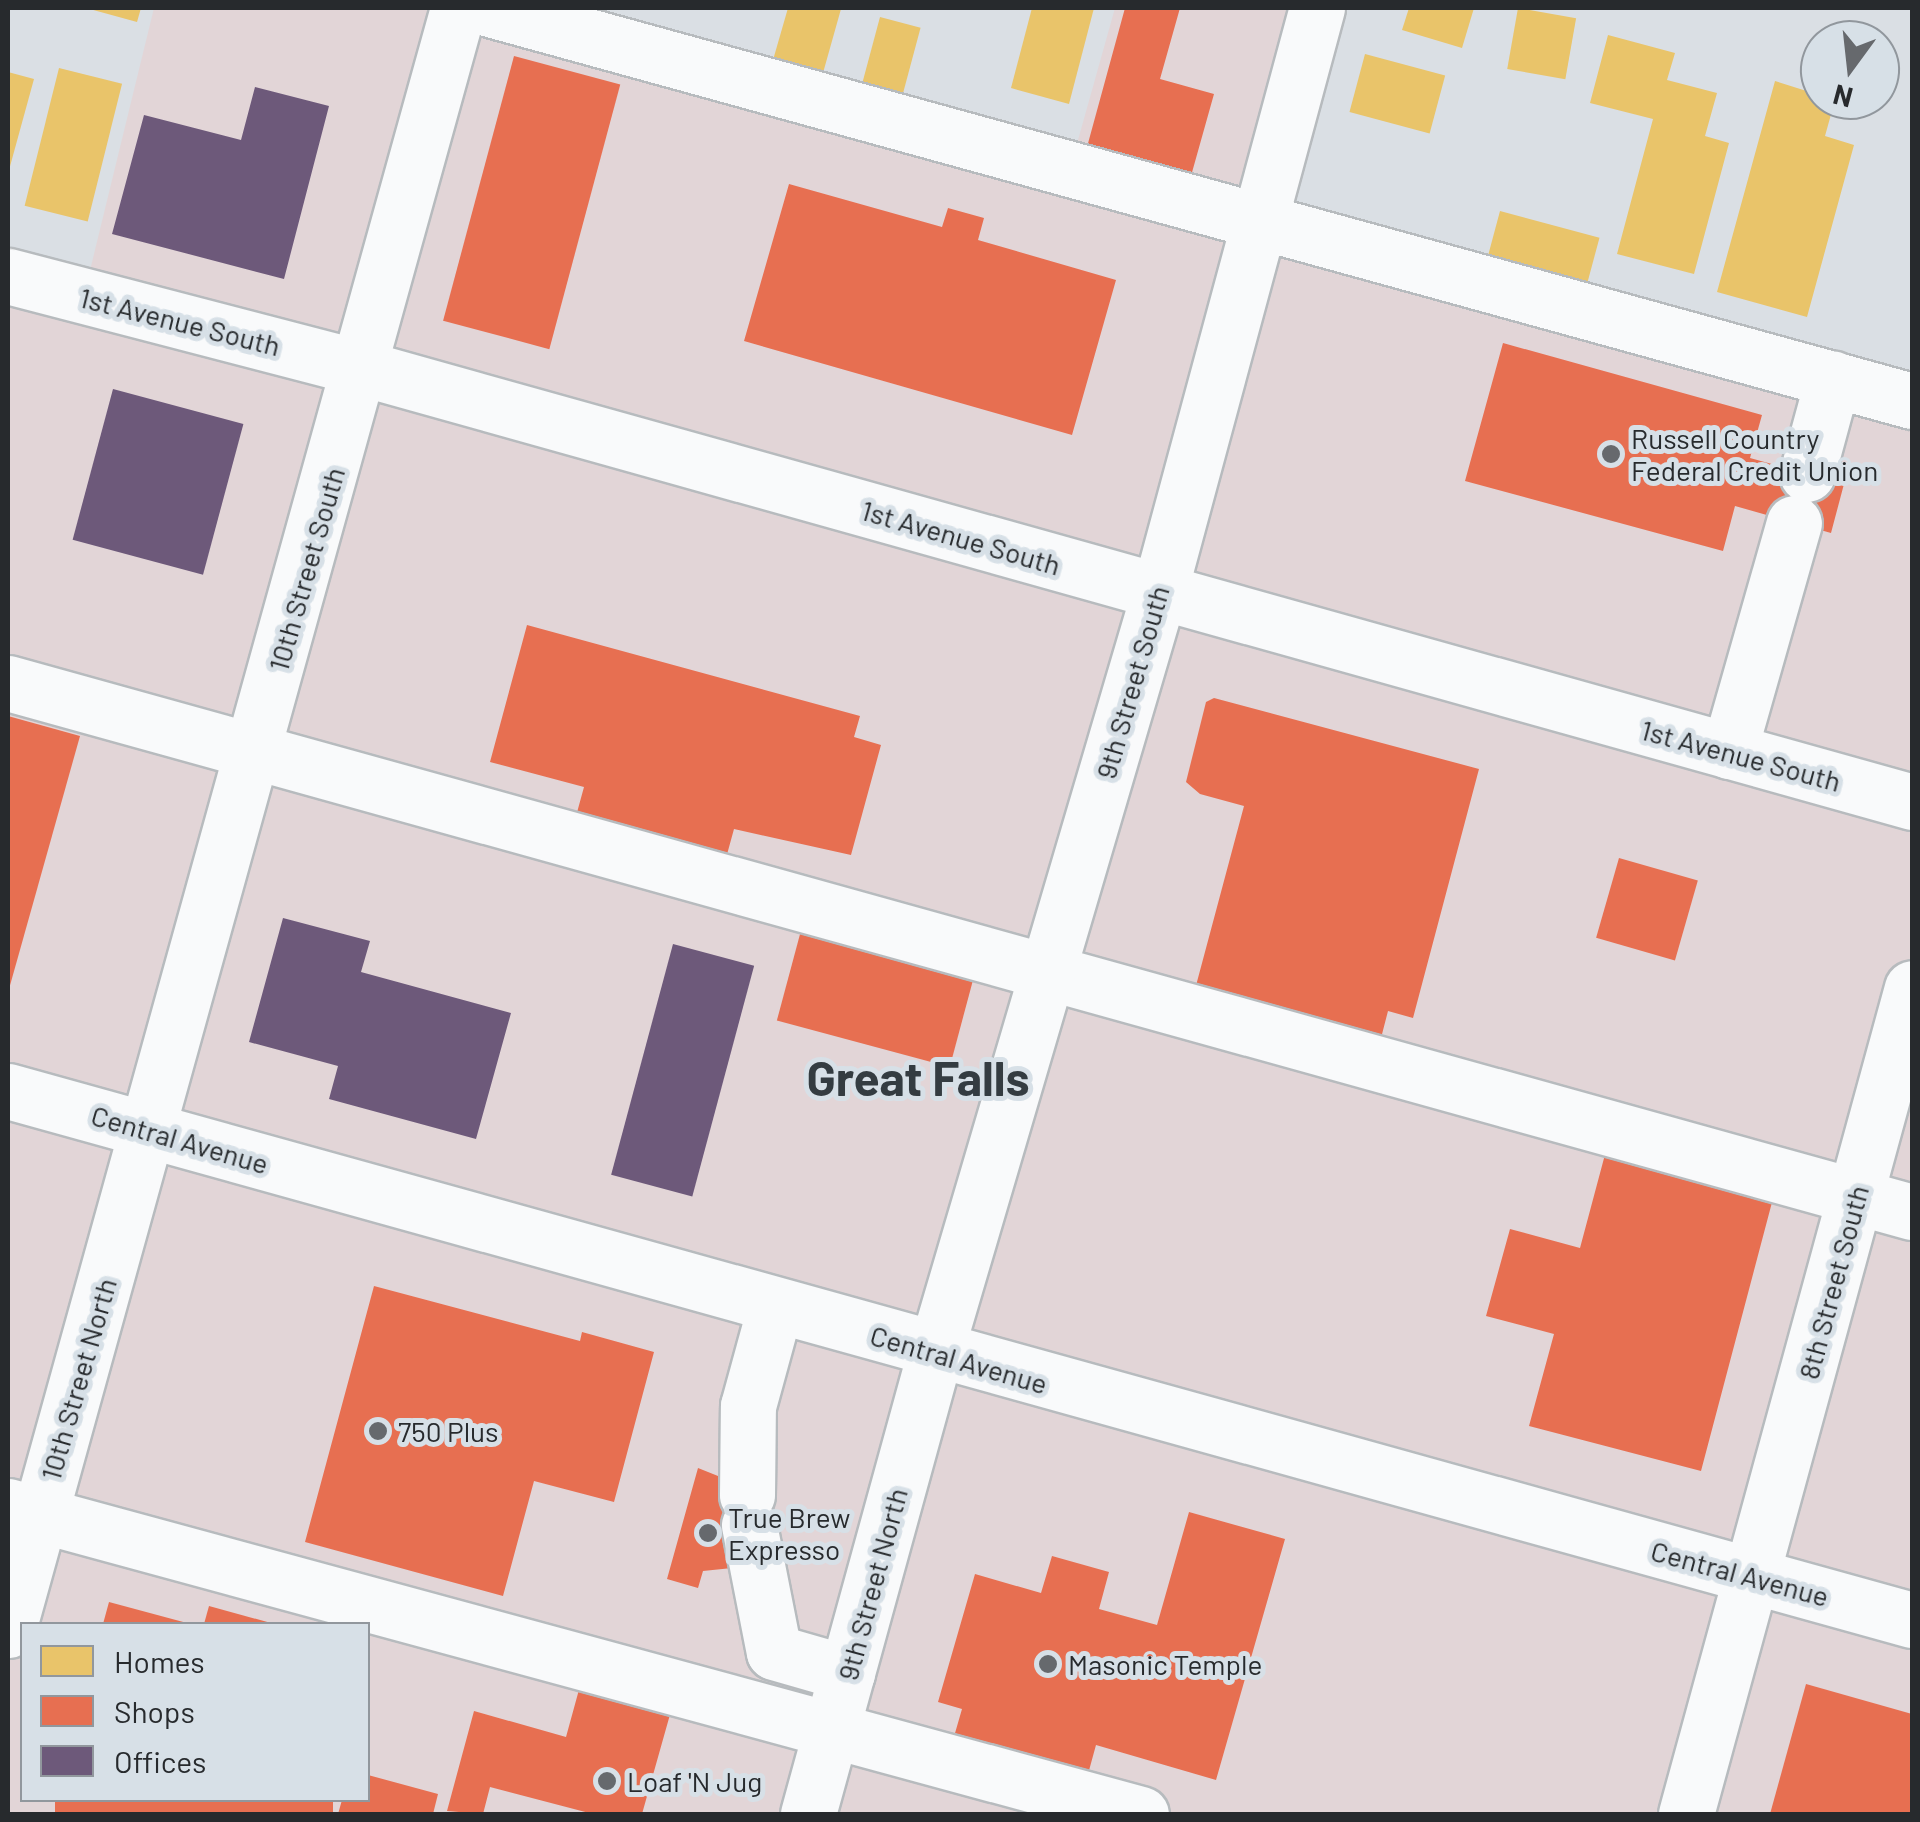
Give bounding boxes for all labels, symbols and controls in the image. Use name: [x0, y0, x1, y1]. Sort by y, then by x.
north arrow: [1800, 20, 1900, 120]
text: N: [1829, 78, 1856, 116]
street label: 1st Avenue South: [76, 280, 284, 362]
place label: Russell Country Federal Credit Union: [1631, 421, 1878, 487]
marker: Russell Country Federal Credit Union: [1600, 443, 1622, 465]
street label: 10th Street South: [261, 463, 351, 675]
street label: 1st Avenue South: [858, 493, 1064, 581]
street label: 9th Street South: [1088, 582, 1176, 782]
street label: 1st Avenue South: [1637, 712, 1845, 798]
district label: Great Falls: [806, 1049, 1030, 1107]
street label: Central Avenue: [88, 1098, 272, 1180]
street label: 8th Street South: [1791, 1181, 1875, 1383]
street label: 10th Street North: [33, 1274, 123, 1484]
street label: Central Avenue: [867, 1318, 1051, 1400]
place label: 750 Plus: [398, 1414, 499, 1448]
marker: 750 Plus: [367, 1420, 389, 1442]
street label: 9th Street North: [830, 1484, 914, 1684]
place label: True Brew Expresso: [728, 1500, 851, 1566]
marker: True Brew Expresso: [697, 1522, 719, 1544]
street label: Central Avenue: [1647, 1533, 1833, 1613]
legend: [20, 1622, 370, 1802]
text: Homes: [114, 1643, 205, 1679]
place label: Masonic Temple: [1068, 1647, 1262, 1681]
marker: Masonic Temple: [1037, 1653, 1059, 1675]
text: Shops: [114, 1693, 195, 1729]
text: Offices: [114, 1743, 207, 1779]
place label: Loaf 'N Jug: [627, 1764, 762, 1798]
marker: Loaf 'N Jug: [596, 1770, 618, 1792]

